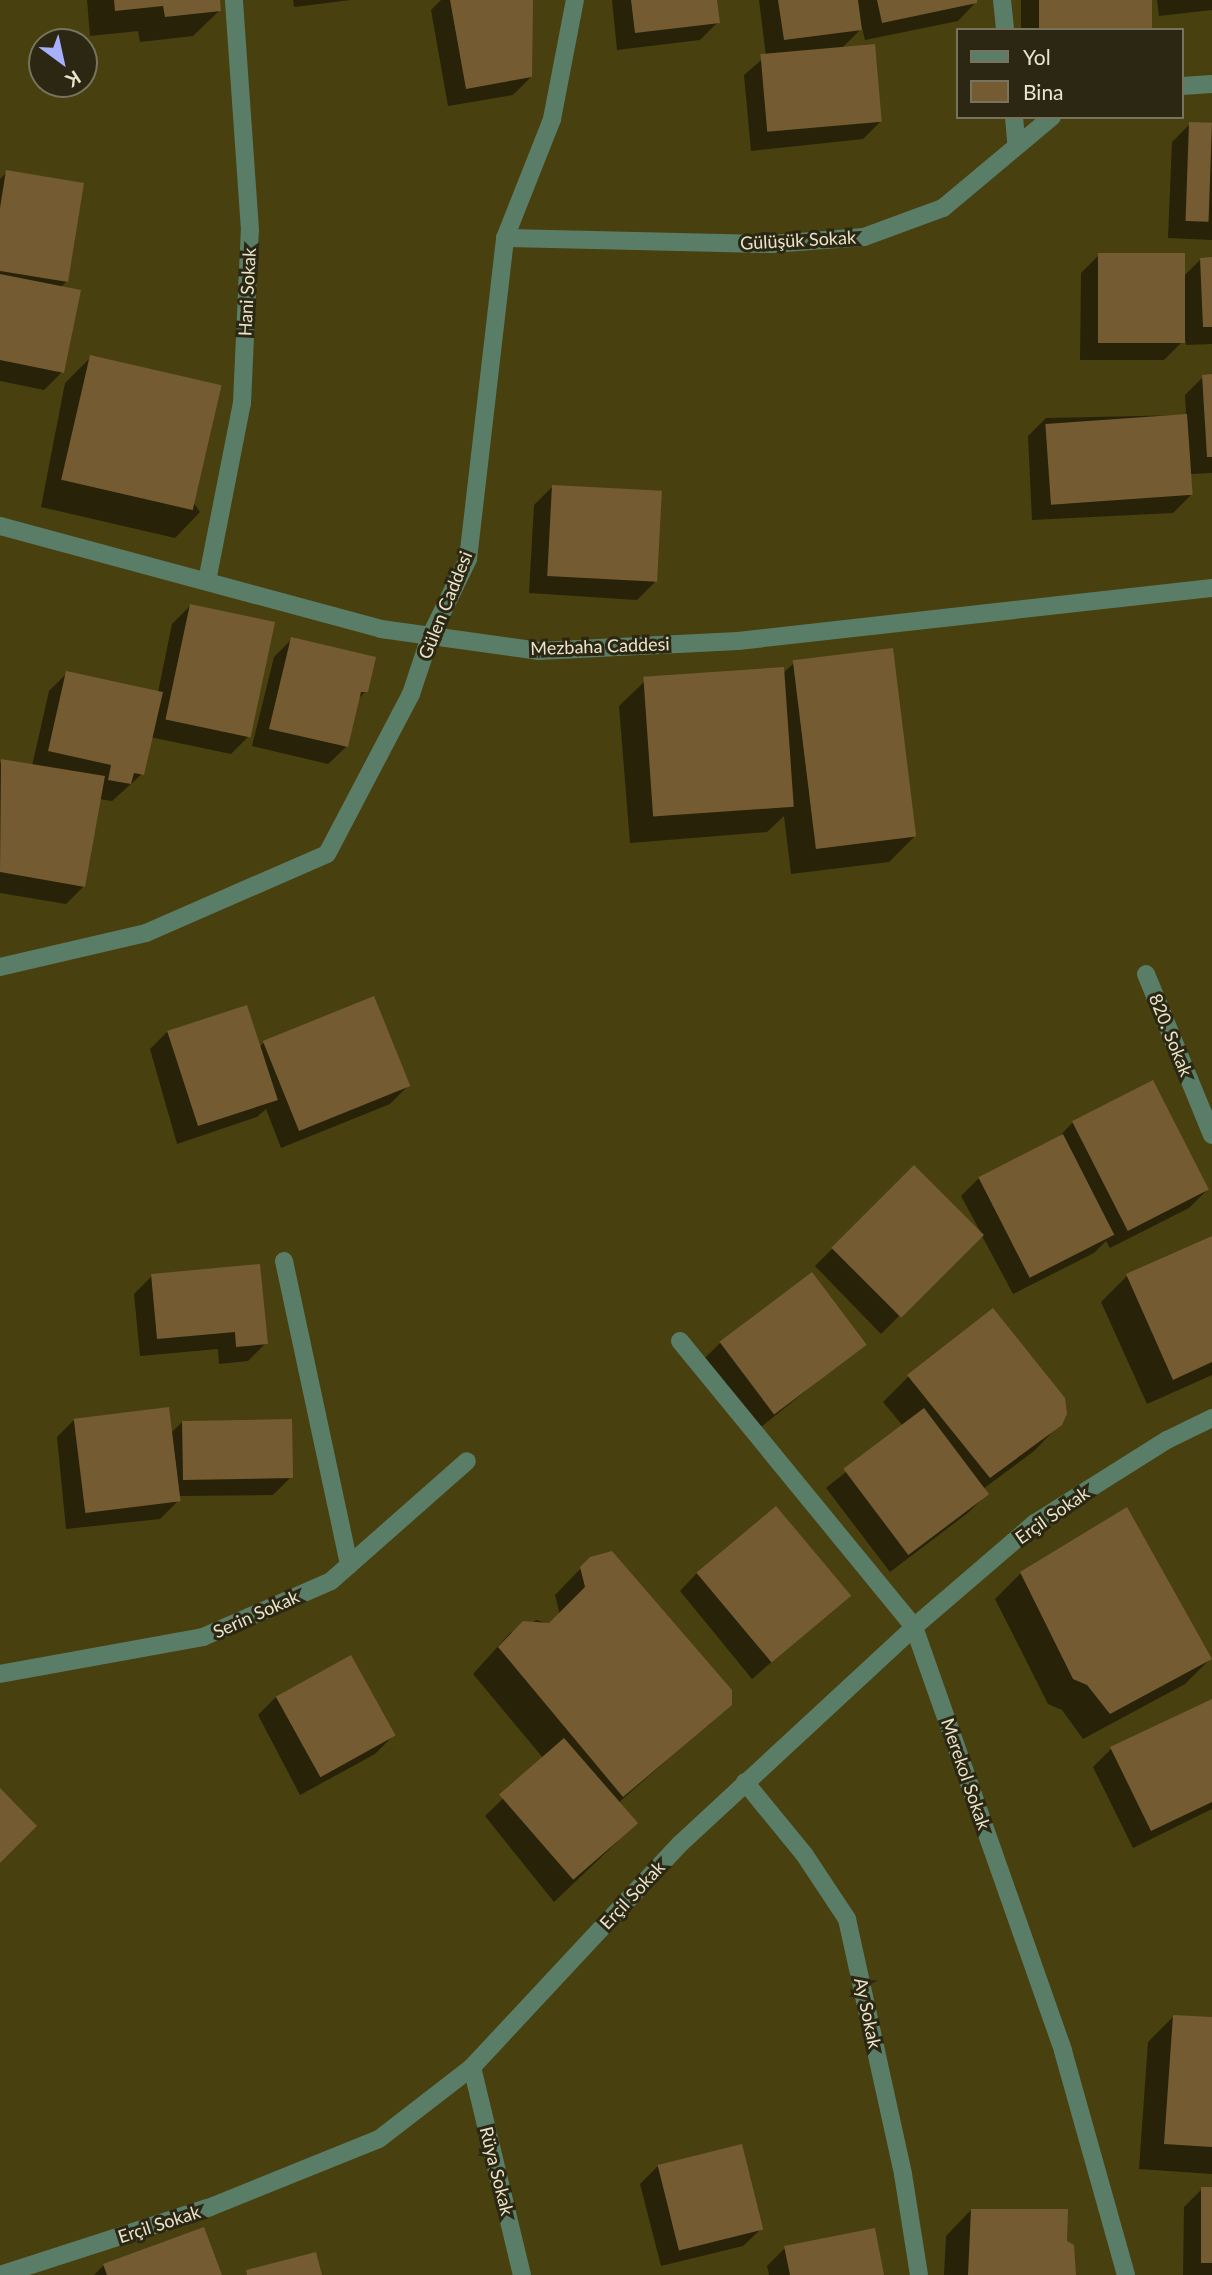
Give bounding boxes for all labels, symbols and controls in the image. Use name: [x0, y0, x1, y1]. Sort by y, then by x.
north arrow: [28, 28, 98, 98]
legend: [956, 28, 1184, 119]
text: Yol: [1023, 44, 1051, 69]
text: K: [62, 66, 85, 93]
text: Bina: [1023, 79, 1064, 104]
street label: Gülüşük Sokak: [739, 226, 857, 254]
street label: Hani Sokak: [234, 247, 260, 337]
street label: Gülen Caddesi: [414, 548, 476, 662]
street label: Mezbaha Caddesi: [530, 633, 670, 659]
street label: 820. Sokak: [1145, 990, 1197, 1080]
street label: Erçil Sokak: [1011, 1482, 1093, 1548]
street label: Serin Sokak: [210, 1585, 302, 1643]
street label: Merekol Sokak: [937, 1715, 995, 1833]
street label: Erçil Sokak: [595, 1856, 669, 1934]
street label: Ay Sokak: [850, 1975, 886, 2051]
street label: Rüya Sokak: [476, 2124, 518, 2218]
street label: Erçil Sokak: [115, 2201, 203, 2247]

